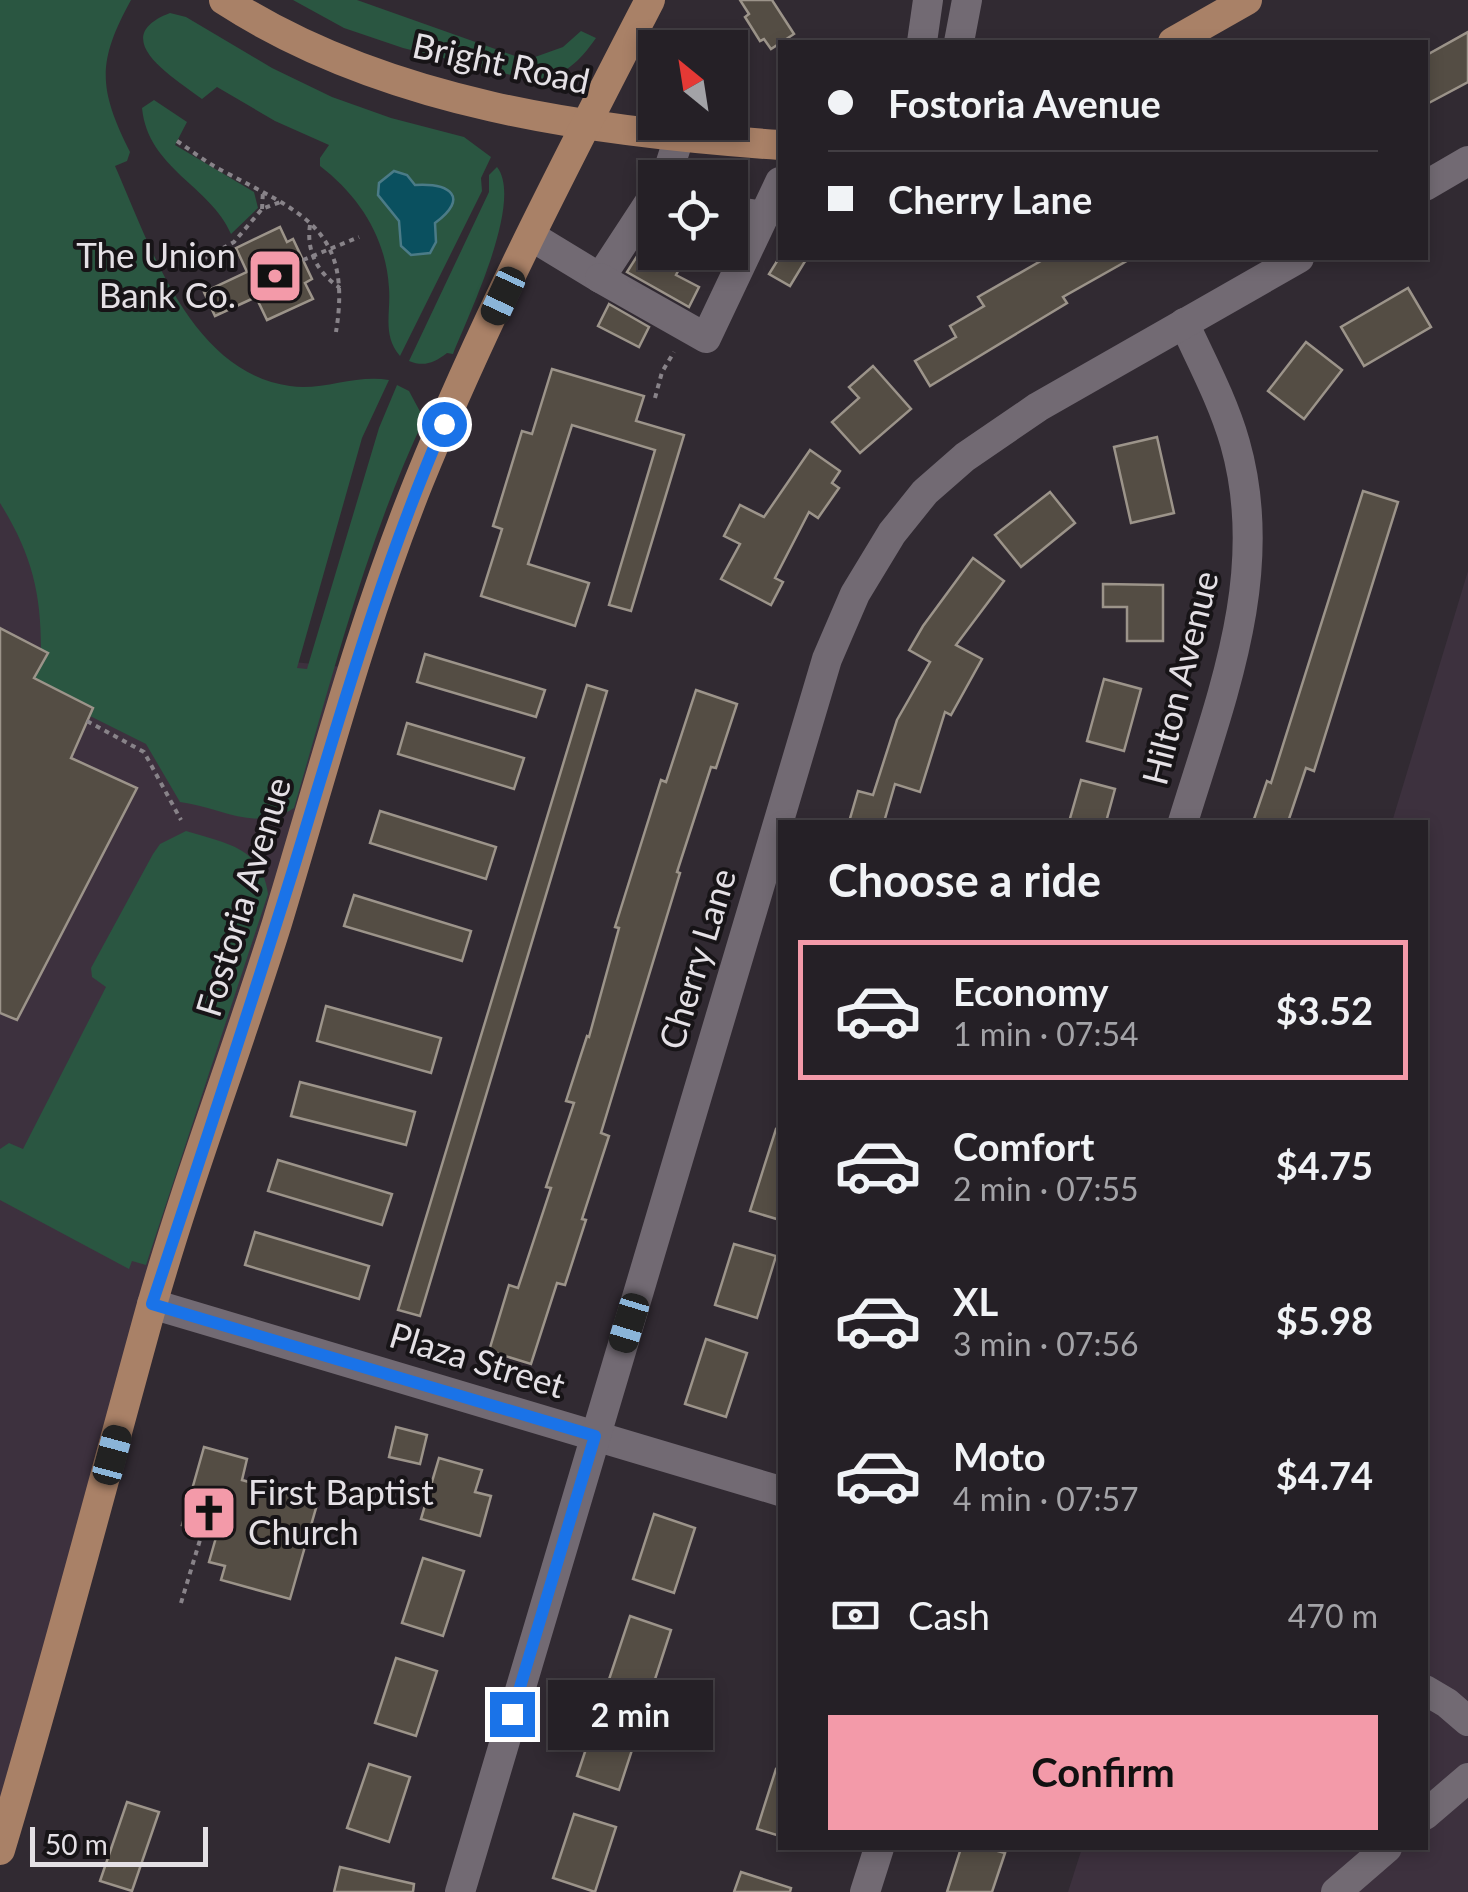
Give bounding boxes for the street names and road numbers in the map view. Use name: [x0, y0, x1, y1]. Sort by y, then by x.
street label: Bright Road: [409, 23, 594, 101]
street label: Hilton Avenue: [1132, 566, 1226, 789]
street label: Fostoria Avenue: [186, 772, 298, 1021]
street label: Cherry Lane: [649, 863, 743, 1054]
street label: Plaza Street: [385, 1313, 571, 1406]

